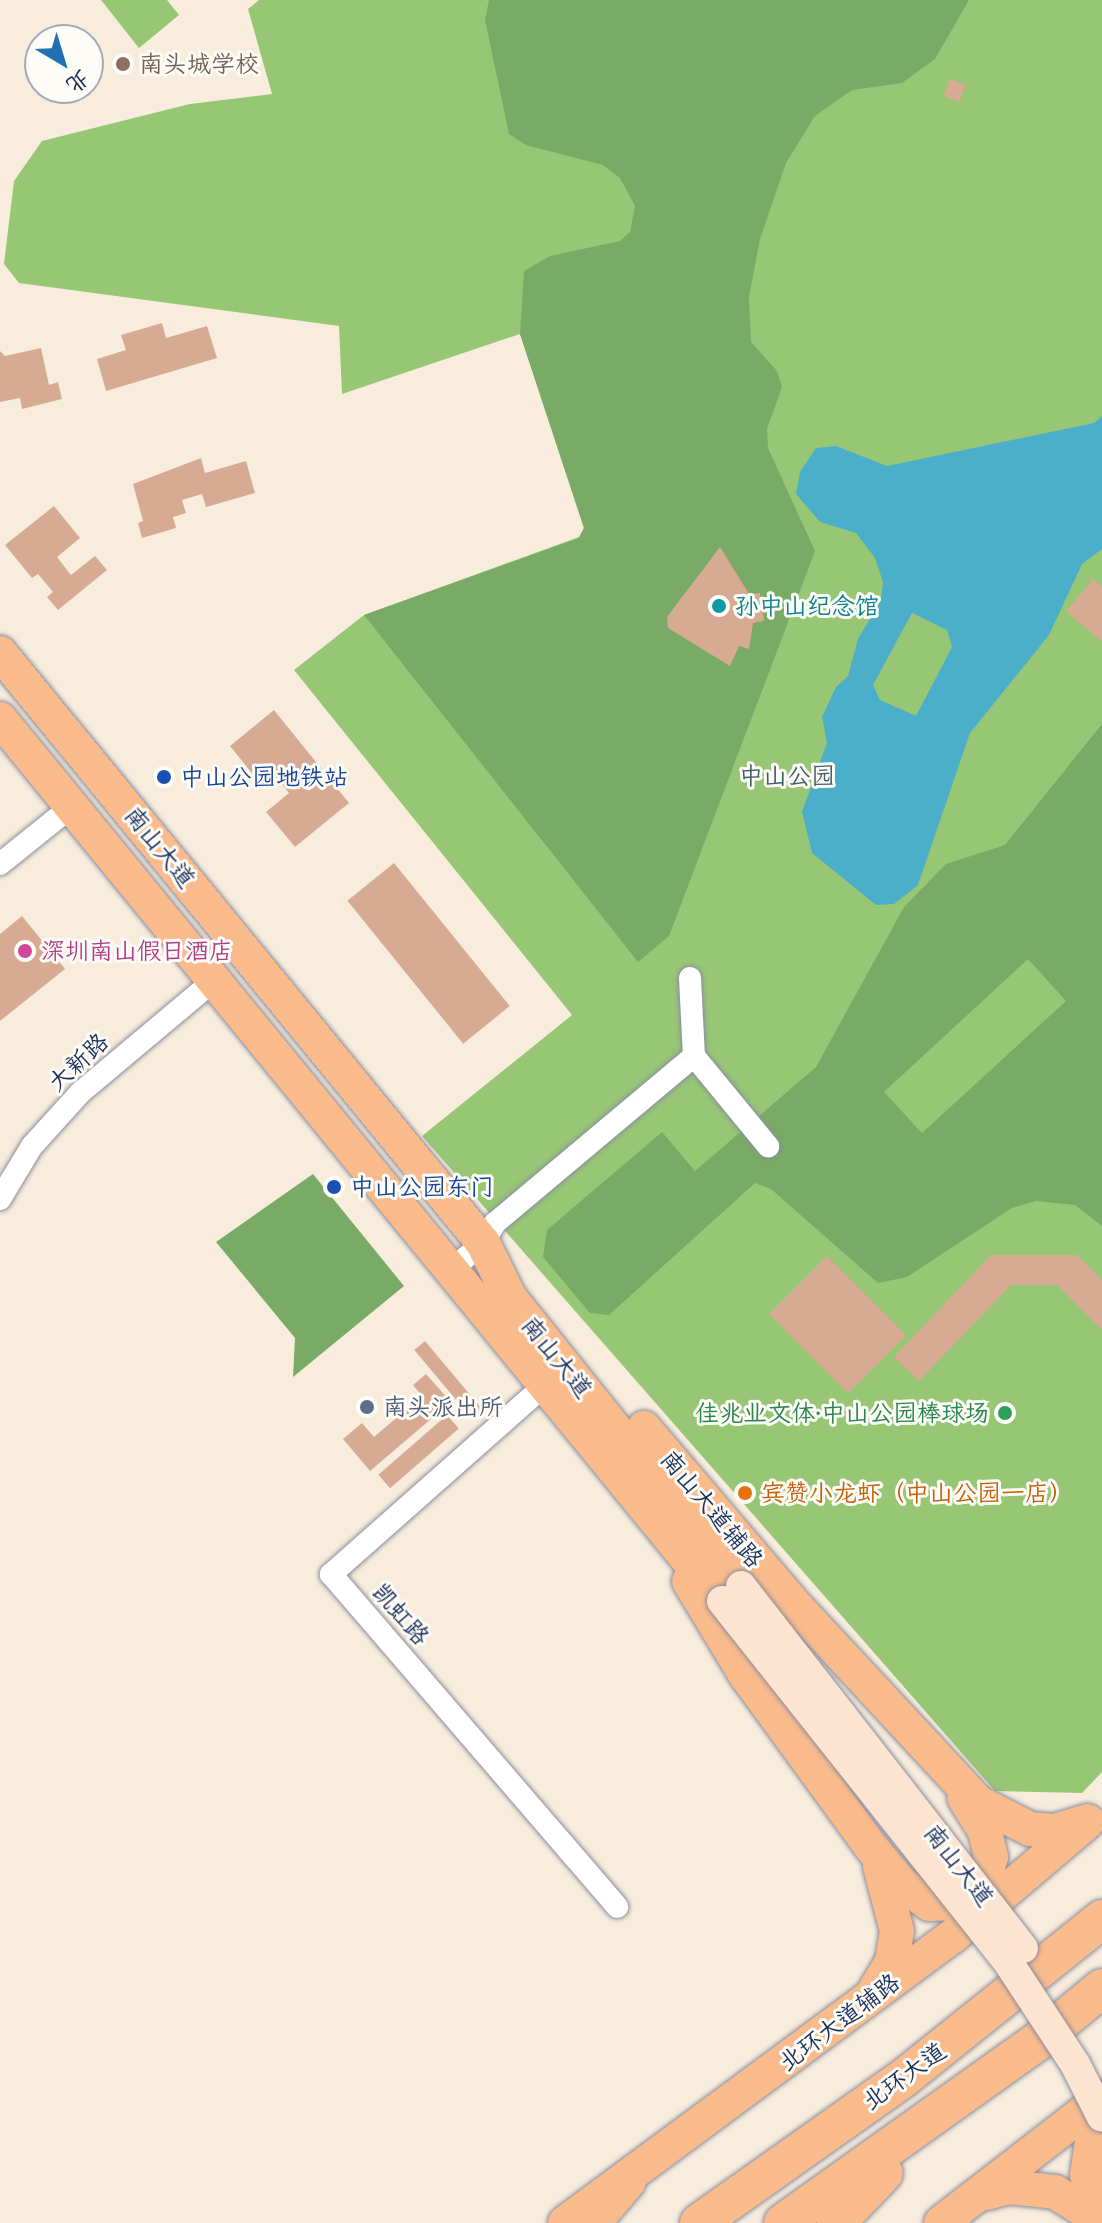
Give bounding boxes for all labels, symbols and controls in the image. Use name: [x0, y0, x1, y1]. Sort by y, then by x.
north arrow: [24, 24, 104, 104]
place label: 南头城学校: [139, 50, 259, 78]
marker: 南头城学校: [114, 55, 132, 73]
text: 北: [61, 64, 95, 99]
place label: 孙中山纪念馆: [735, 592, 879, 620]
marker: 孙中山纪念馆: [710, 597, 728, 615]
park label: 中山公园: [739, 762, 835, 790]
place label: 中山公园地铁站: [180, 763, 348, 791]
marker: 中山公园地铁站: [155, 768, 173, 786]
street label: 南山大道: [119, 801, 201, 893]
place label: 深圳南山假日酒店: [41, 937, 233, 965]
marker: 深圳南山假日酒店: [16, 942, 34, 960]
street label: 大新路: [42, 1027, 114, 1097]
place label: 中山公园东门: [350, 1173, 494, 1201]
marker: 中山公园东门: [325, 1178, 343, 1196]
street label: 南山大道: [516, 1311, 598, 1403]
place label: 南头派出所: [383, 1393, 503, 1421]
marker: 南头派出所: [358, 1398, 376, 1416]
place label: 佳兆业文体·中山公园棒球场: [695, 1399, 989, 1427]
marker: 佳兆业文体·中山公园棒球场: [996, 1404, 1014, 1422]
street label: 南山大道辅路: [655, 1445, 769, 1573]
place label: 宾赞小龙虾（中山公园一店）: [761, 1479, 1073, 1507]
marker: 宾赞小龙虾（中山公园一店）: [736, 1484, 754, 1502]
street label: 凯虹路: [367, 1577, 435, 1651]
street label: 南山大道: [918, 1818, 1000, 1912]
street label: 北环大道辅路: [773, 1967, 905, 2077]
street label: 北环大道: [857, 2036, 951, 2116]

